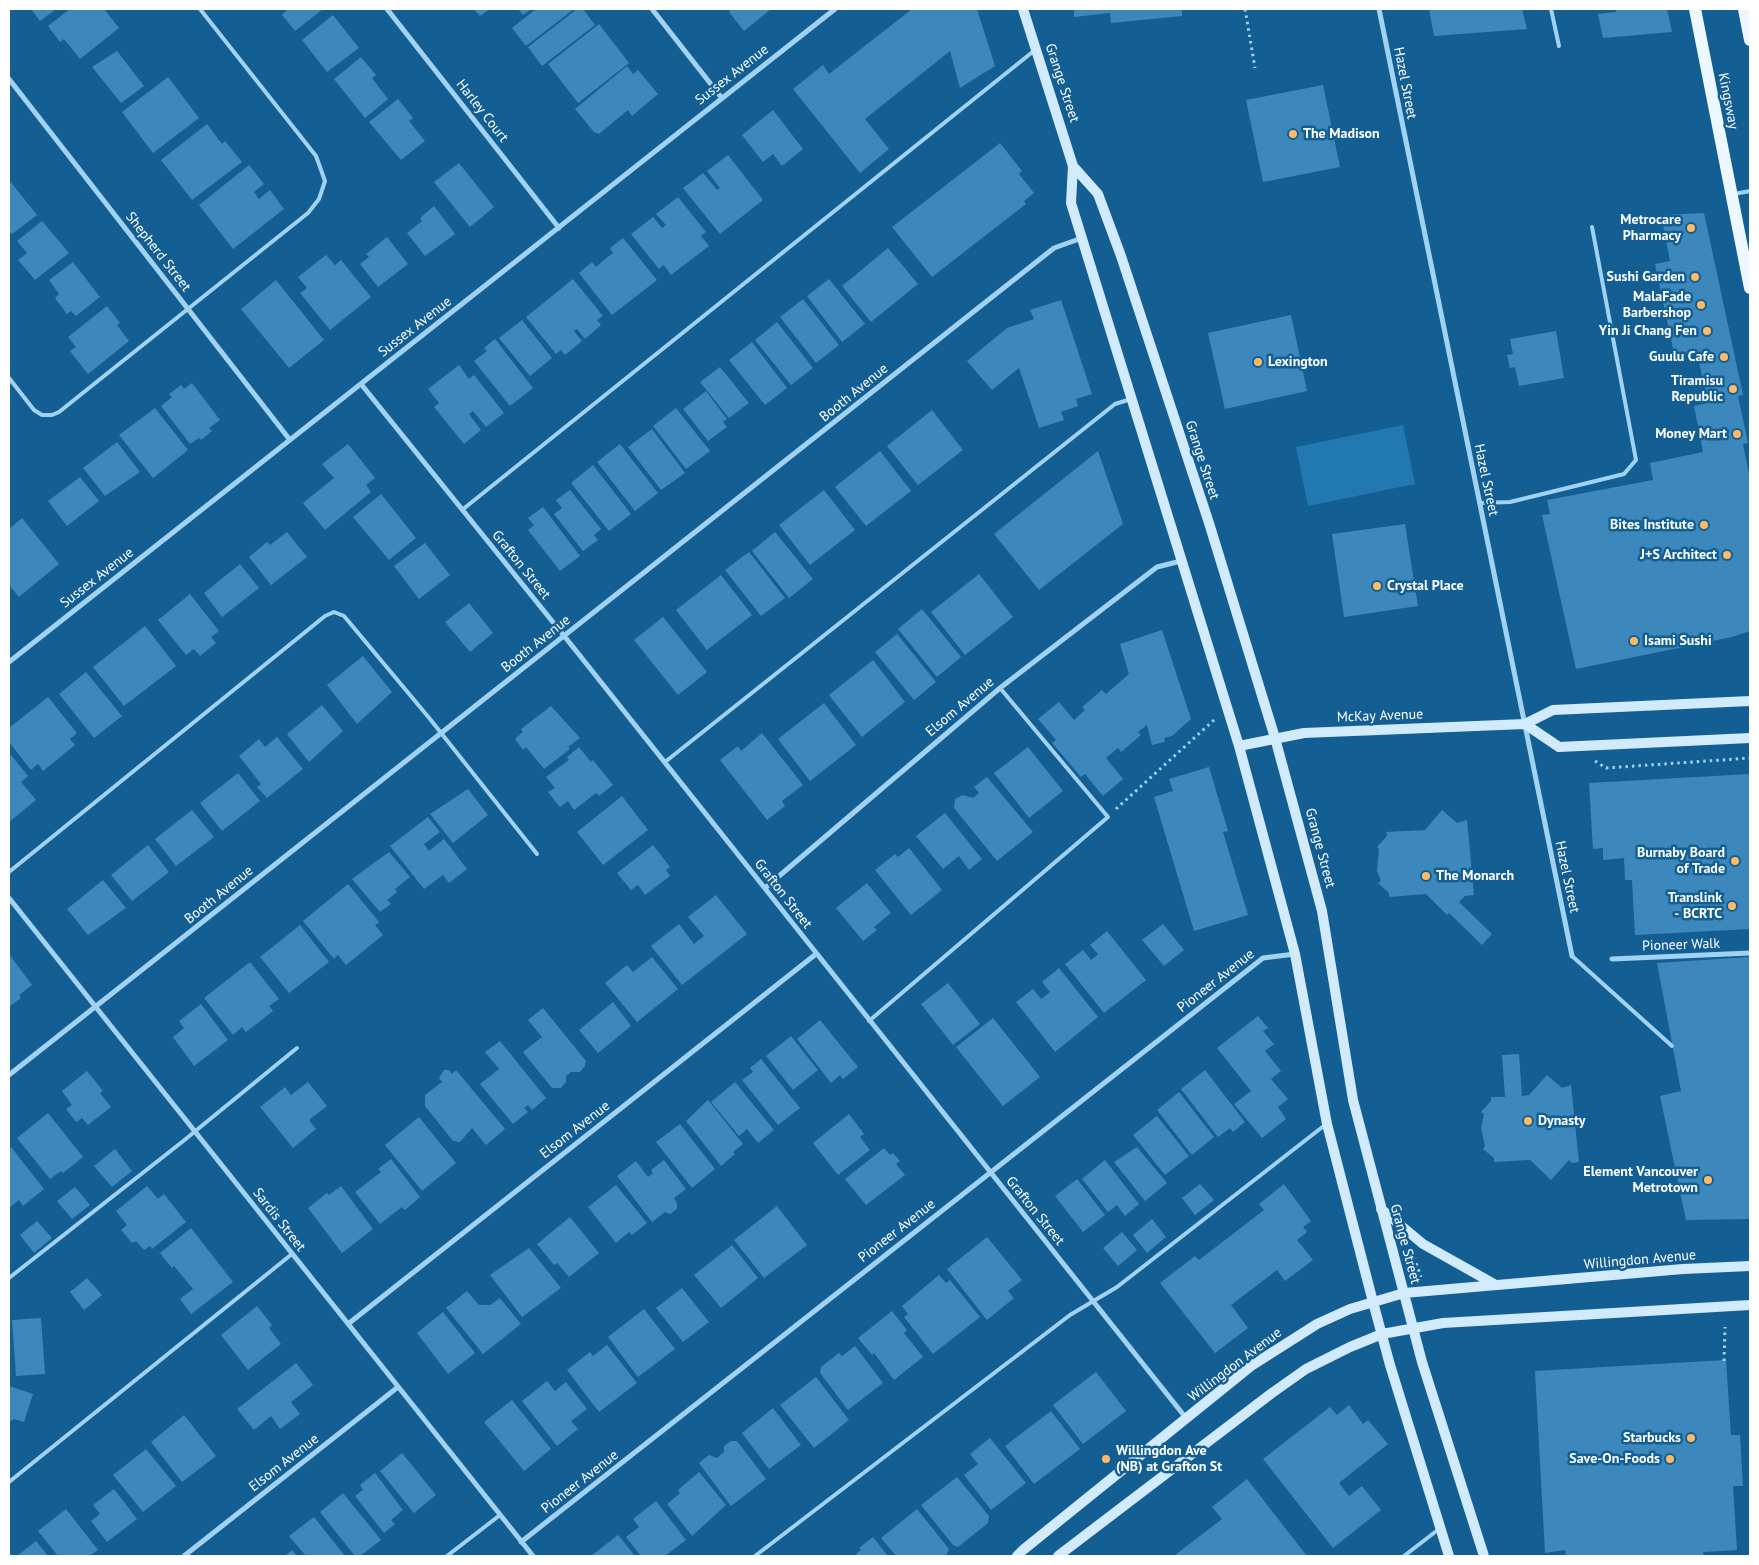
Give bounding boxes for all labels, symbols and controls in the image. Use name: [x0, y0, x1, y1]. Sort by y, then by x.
street label: Sussex Avenue: [692, 41, 772, 109]
street label: Grange Street: [1041, 41, 1083, 125]
street label: Hazel Street: [1390, 46, 1420, 120]
street label: Kingsway: [1714, 71, 1742, 131]
street label: Harley Court: [452, 76, 512, 146]
place label: The Madison: [1303, 126, 1380, 142]
marker: The Madison: [1287, 128, 1299, 140]
street label: Shepherd Street: [122, 209, 194, 295]
place label: Metrocare Pharmacy: [1620, 212, 1681, 244]
marker: Metrocare Pharmacy: [1685, 222, 1697, 234]
place label: Sushi Garden: [1607, 269, 1685, 285]
marker: Sushi Garden: [1689, 271, 1701, 283]
place label: MalaFade Barbershop: [1623, 289, 1691, 322]
street label: Sussex Avenue: [375, 293, 455, 361]
marker: MalaFade Barbershop: [1695, 299, 1707, 311]
place label: Yin Ji Chang Fen: [1599, 323, 1697, 339]
marker: Yin Ji Chang Fen: [1701, 325, 1713, 337]
place label: Guulu Cafe: [1649, 349, 1714, 365]
marker: Guulu Cafe: [1718, 351, 1730, 363]
place label: Lexington: [1268, 354, 1328, 370]
marker: Lexington: [1252, 356, 1264, 368]
street label: Booth Avenue: [816, 360, 892, 426]
place label: Tiramisu Republic: [1671, 373, 1723, 406]
marker: Tiramisu Republic: [1727, 383, 1739, 395]
street label: Grange Street: [1181, 418, 1223, 502]
place label: Money Mart: [1655, 426, 1727, 442]
marker: Money Mart: [1731, 428, 1743, 440]
street label: Hazel Street: [1470, 443, 1502, 517]
place label: Bites Institute: [1610, 517, 1694, 533]
marker: Bites Institute: [1698, 519, 1710, 531]
street label: Grafton Street: [488, 527, 554, 603]
street label: Sussex Avenue: [57, 544, 137, 612]
place label: J+S Architect: [1640, 547, 1717, 563]
marker: J+S Architect: [1721, 549, 1733, 561]
place label: Crystal Place: [1387, 578, 1464, 594]
marker: Crystal Place: [1371, 580, 1383, 592]
street label: Booth Avenue: [498, 612, 574, 676]
place label: Isami Sushi: [1644, 633, 1712, 649]
marker: Isami Sushi: [1628, 635, 1640, 647]
street label: Elsom Avenue: [922, 674, 998, 740]
street label: McKay Avenue: [1337, 706, 1423, 726]
street label: Grange Street: [1301, 806, 1339, 890]
street label: Hazel Street: [1551, 840, 1583, 914]
place label: Burnaby Board of Trade: [1637, 845, 1725, 878]
marker: Burnaby Board of Trade: [1729, 855, 1741, 867]
street label: Grafton Street: [751, 856, 815, 932]
street label: Booth Avenue: [181, 862, 257, 928]
place label: The Monarch: [1436, 868, 1514, 884]
marker: The Monarch: [1420, 870, 1432, 882]
place label: Translink - BCRTC: [1668, 890, 1722, 922]
marker: Translink - BCRTC: [1726, 900, 1738, 912]
street label: Pioneer Walk: [1642, 935, 1720, 955]
street label: Pioneer Avenue: [1174, 946, 1258, 1016]
street label: Elsom Avenue: [537, 1098, 613, 1162]
place label: Dynasty: [1538, 1113, 1585, 1129]
marker: Dynasty: [1522, 1115, 1534, 1127]
place label: Element Vancouver Metrotown: [1583, 1164, 1698, 1196]
street label: Grafton Street: [1002, 1173, 1068, 1249]
marker: Element Vancouver Metrotown: [1702, 1174, 1714, 1186]
street label: Sardis Street: [249, 1185, 309, 1255]
street label: Pioneer Avenue: [855, 1196, 939, 1266]
street label: Grange Street: [1386, 1202, 1424, 1286]
street label: Willingdon Avenue: [1583, 1247, 1697, 1273]
street label: Willingdon Avenue: [1185, 1324, 1285, 1406]
place label: Starbucks: [1623, 1430, 1681, 1446]
street label: Elsom Avenue: [246, 1431, 322, 1495]
marker: Starbucks: [1685, 1432, 1697, 1444]
place label: Willingdon Ave (NB) at Grafton St: [1116, 1443, 1222, 1475]
street label: Pioneer Avenue: [538, 1447, 622, 1517]
place label: Save-On-Foods: [1569, 1451, 1660, 1467]
marker: Willingdon Ave (NB) at Grafton St: [1100, 1453, 1112, 1465]
marker: Save-On-Foods: [1664, 1453, 1676, 1465]

